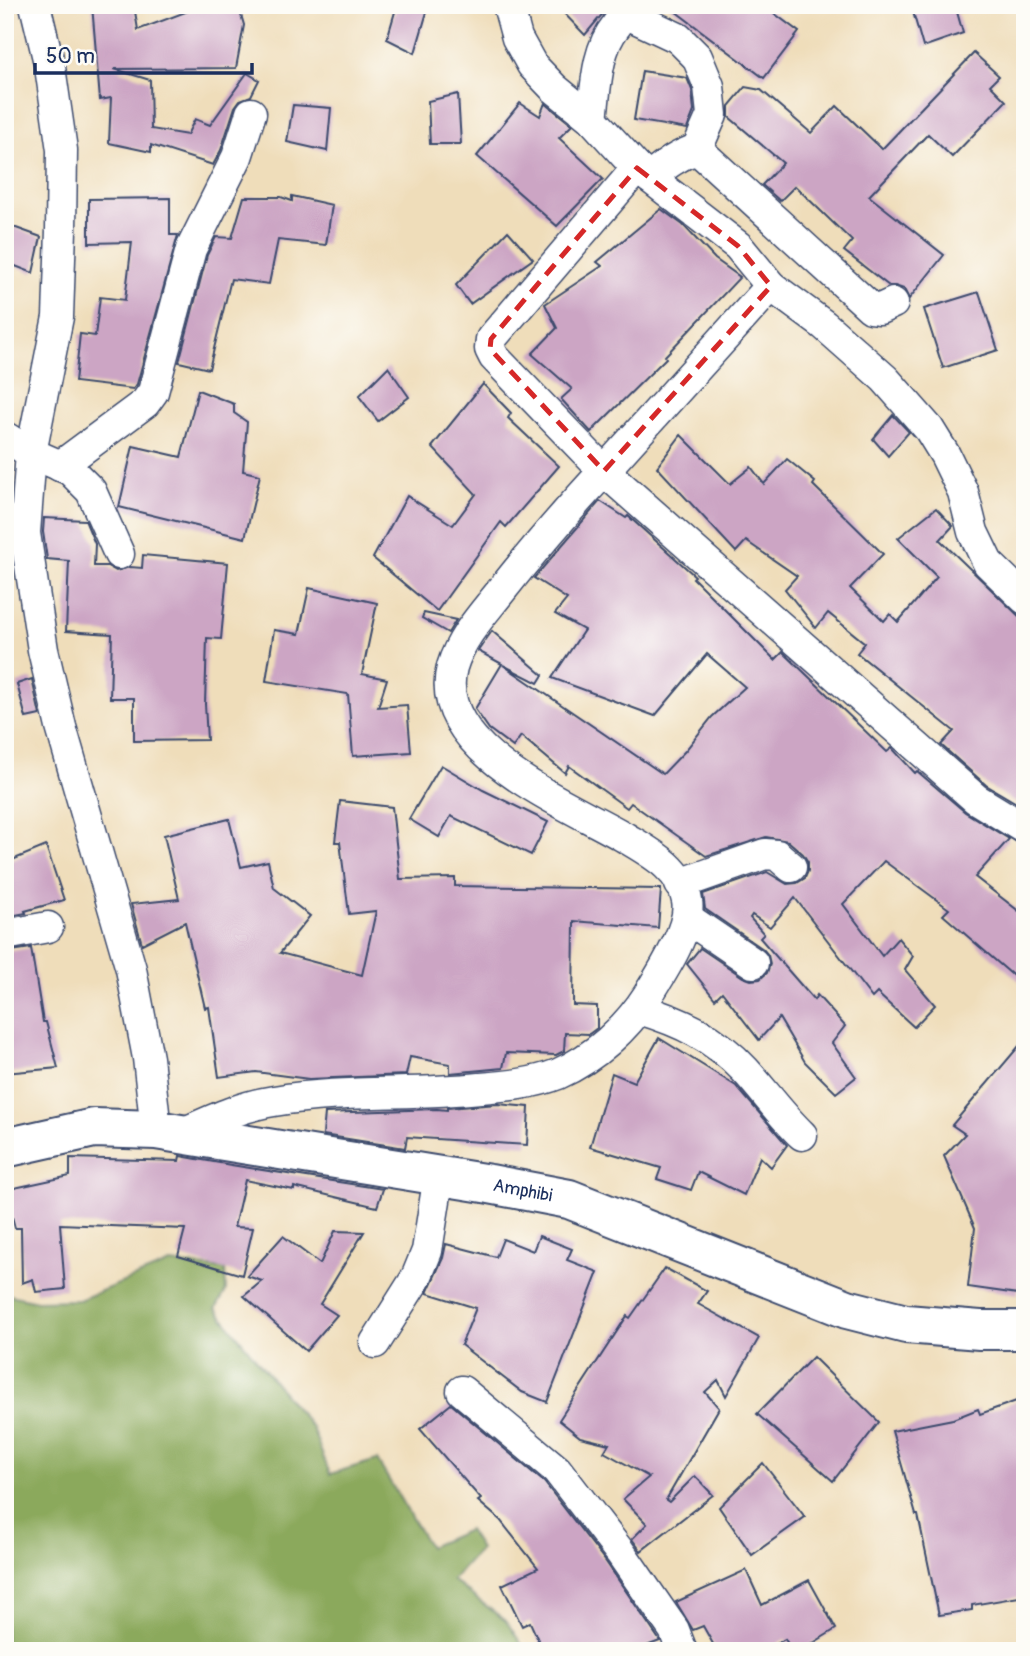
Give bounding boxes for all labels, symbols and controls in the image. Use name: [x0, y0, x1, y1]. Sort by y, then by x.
scale bar: [35, 32, 252, 76]
text: 50 m: [46, 43, 95, 70]
street label: Amphibi: [491, 1174, 554, 1208]

